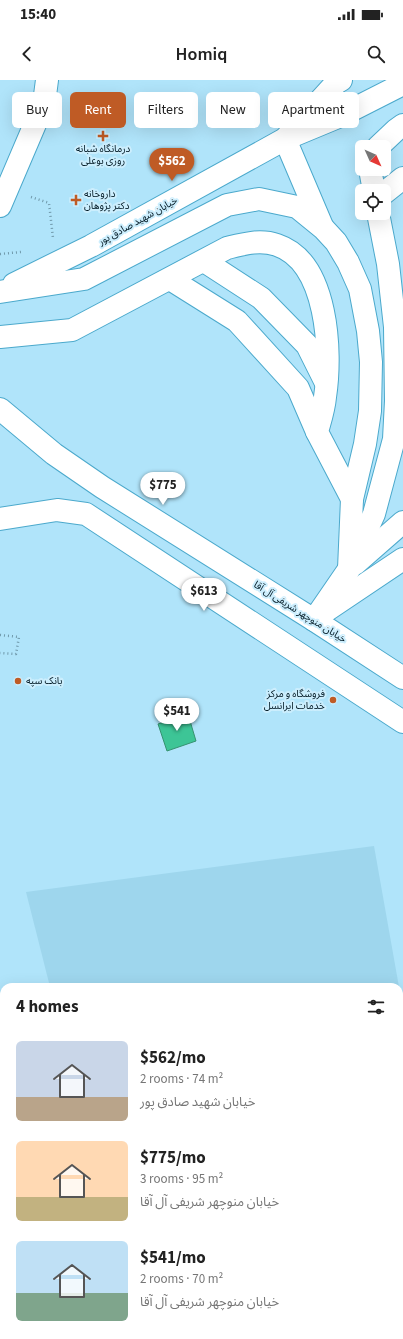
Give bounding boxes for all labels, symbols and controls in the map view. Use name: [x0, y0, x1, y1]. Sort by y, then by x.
text: 15:40: [20, 4, 56, 25]
text: Homiq: [176, 42, 227, 67]
icon: back: [16, 43, 38, 65]
icon: search: [365, 43, 387, 65]
chip: Buy: [12, 92, 62, 128]
chip: Rent: [70, 92, 126, 128]
chip: Filters: [134, 92, 198, 128]
chip: New: [206, 92, 260, 128]
chip: Apartment: [268, 92, 359, 128]
marker: درمانگاه شبانه روزی بوعلی: [97, 130, 109, 142]
north arrow: [355, 140, 391, 176]
map controls: [355, 140, 391, 220]
place label: درمانگاه شبانه روزی بوعلی: [76, 142, 131, 168]
pin: $562: [148, 148, 196, 182]
text: $562: [158, 152, 186, 170]
button: locate: [355, 184, 391, 220]
place label: داروخانه دکتر پژوهان: [84, 187, 130, 213]
street label: خیابان شهید صادق پور: [95, 193, 180, 249]
marker: داروخانه دکتر پژوهان: [71, 195, 81, 205]
pin: $775: [139, 472, 187, 506]
text: $775: [149, 476, 177, 494]
pin: $613: [180, 578, 228, 612]
street label: خیابان منوچهر شریفی آل آقا: [251, 578, 349, 646]
text: $613: [190, 582, 218, 600]
place label: بانک سپه: [26, 674, 63, 688]
marker: بانک سپه: [13, 676, 23, 686]
place label: فروشگاه و مرکز خدمات ایرانسل: [264, 687, 326, 713]
marker: فروشگاه و مرکز خدمات ایرانسل: [328, 695, 338, 705]
pin: $541: [153, 698, 201, 732]
text: $541: [163, 702, 191, 720]
text: 4 homes: [16, 995, 78, 1019]
icon: filters: [365, 996, 387, 1018]
text: $562/mo: [140, 1046, 206, 1070]
icon: home: [48, 1057, 96, 1105]
text: 2 rooms · 74 m²: [140, 1070, 223, 1088]
text: خیابان شهید صادق پور: [140, 1093, 255, 1111]
text: $775/mo: [140, 1146, 206, 1170]
icon: home: [48, 1157, 96, 1205]
text: 3 rooms · 95 m²: [140, 1170, 223, 1188]
text: خیابان منوچهر شریفی آل آقا: [140, 1193, 279, 1211]
text: $541/mo: [140, 1246, 206, 1270]
icon: home: [48, 1257, 96, 1305]
text: 2 rooms · 70 m²: [140, 1270, 223, 1288]
text: خیابان منوچهر شریفی آل آقا: [140, 1293, 279, 1311]

